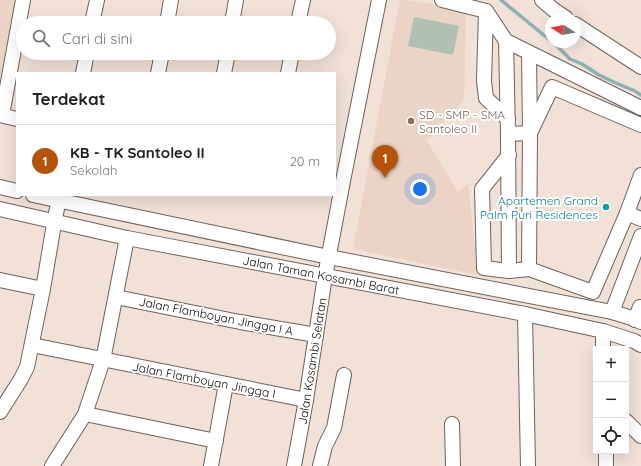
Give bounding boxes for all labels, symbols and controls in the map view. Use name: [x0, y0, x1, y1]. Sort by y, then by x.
north arrow: [545, 12, 581, 48]
search box: [16, 16, 336, 60]
icon: search: [30, 27, 52, 49]
text: Cari di sini: [62, 29, 133, 48]
text: Terdekat: [32, 88, 106, 109]
place label: SD - SMP - SMA Santoleo II: [419, 107, 505, 136]
marker: SD - SMP - SMA Santoleo II: [406, 116, 416, 126]
text: KB - TK Santoleo II: [70, 143, 205, 162]
pin: 1: [372, 145, 398, 178]
text: 1: [42, 153, 48, 169]
text: 20 m: [290, 153, 320, 169]
text: Sekolah: [70, 162, 117, 178]
your location: [410, 179, 430, 199]
place label: Apartemen Grand Palm Puri Residences: [480, 193, 598, 222]
marker: Apartemen Grand Palm Puri Residences: [601, 202, 611, 212]
street label: Jalan Taman Kosambi Barat: [241, 252, 401, 298]
street label: Jalan Flamboyan Jingga I A: [138, 294, 295, 338]
street label: Jalan Kosambi Selatan: [295, 296, 329, 426]
map controls: [593, 346, 629, 454]
button: +: [593, 346, 629, 382]
street label: Jalan Flamboyan Jingga I: [131, 359, 277, 401]
button: −: [593, 382, 629, 418]
button: locate: [593, 418, 629, 454]

